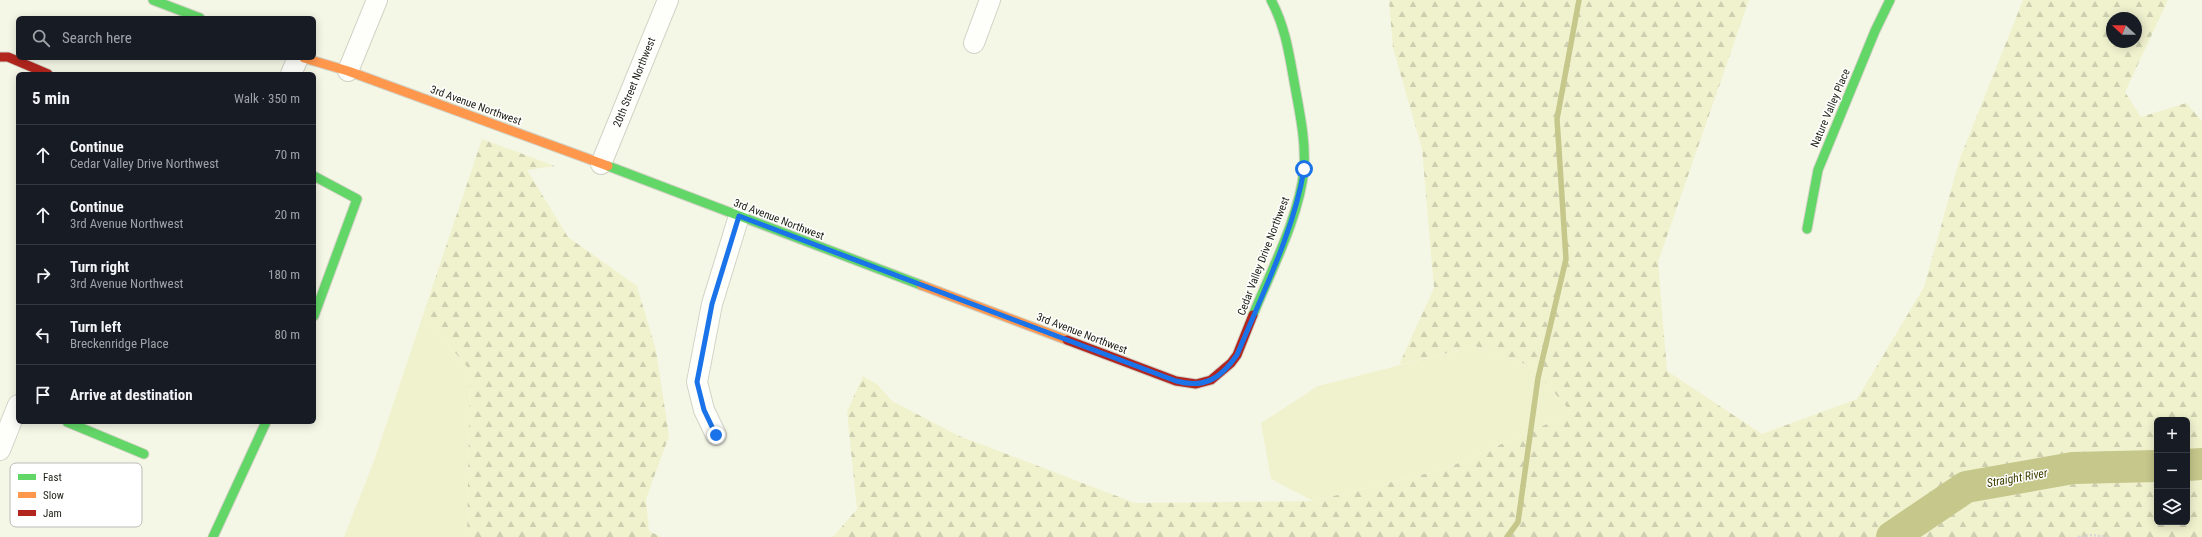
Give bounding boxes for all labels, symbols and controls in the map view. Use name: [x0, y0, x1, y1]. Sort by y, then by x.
north arrow: [2106, 12, 2142, 48]
search box: [16, 16, 316, 60]
icon: search: [30, 27, 52, 49]
text: Search here: [62, 29, 132, 47]
street label: 20th Street Northwest: [611, 36, 658, 129]
street label: Nature Valley Place: [1808, 67, 1853, 149]
street label: 3rd Avenue Northwest: [429, 83, 523, 128]
text: 5 min: [32, 88, 70, 108]
text: Walk · 350 m: [234, 91, 300, 106]
text: Continue: [70, 138, 124, 156]
icon: ahead: [32, 144, 54, 166]
text: 70 m: [274, 147, 300, 162]
text: Cedar Valley Drive Northwest: [70, 156, 219, 171]
route start: [1295, 160, 1313, 178]
street label: Cedar Valley Drive Northwest: [1235, 195, 1292, 317]
street label: 3rd Avenue Northwest: [732, 196, 826, 243]
text: Continue: [70, 198, 124, 216]
icon: ahead: [32, 204, 54, 226]
text: 20 m: [274, 207, 300, 222]
text: 3rd Avenue Northwest: [70, 216, 183, 231]
text: Turn right: [70, 258, 129, 276]
icon: right: [32, 264, 54, 286]
text: 180 m: [268, 267, 300, 282]
text: 3rd Avenue Northwest: [70, 276, 183, 291]
street label: 3rd Avenue Northwest: [1035, 310, 1129, 357]
text: Turn left: [70, 318, 121, 336]
icon: left: [32, 324, 54, 346]
text: 80 m: [274, 327, 300, 342]
text: Breckenridge Place: [70, 336, 169, 351]
icon: arrive: [32, 384, 54, 406]
text: Arrive at destination: [70, 386, 193, 404]
map controls: [2154, 417, 2190, 525]
button: +: [2154, 417, 2190, 453]
route end: [707, 426, 725, 444]
button: −: [2154, 453, 2190, 489]
legend: [10, 463, 142, 527]
water label: Straight River: [1986, 466, 2049, 490]
text: Fast: [43, 471, 62, 484]
text: Slow: [43, 489, 64, 502]
button: layers: [2154, 489, 2190, 525]
text: Jam: [43, 507, 62, 520]

